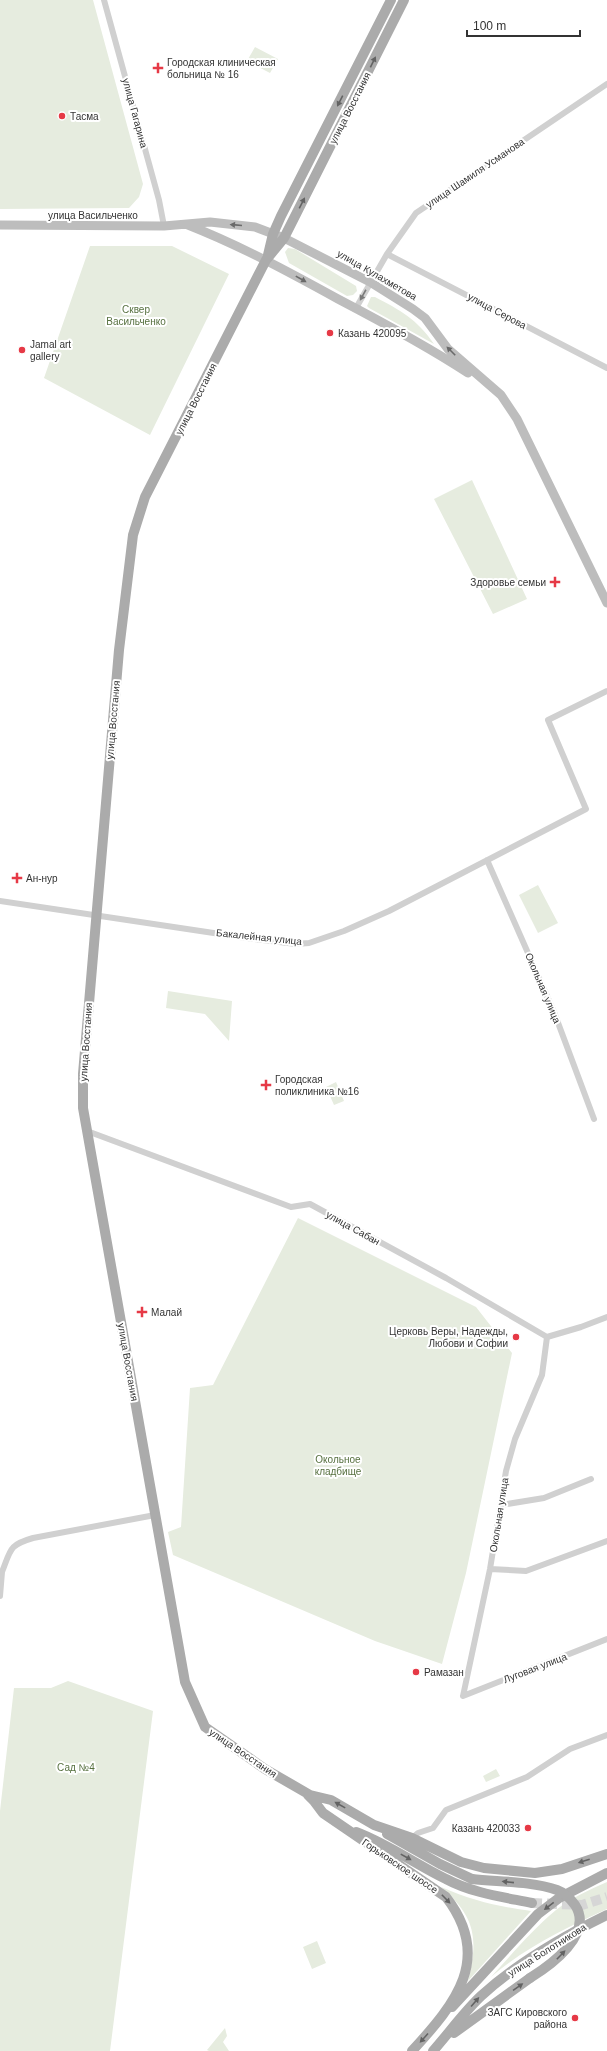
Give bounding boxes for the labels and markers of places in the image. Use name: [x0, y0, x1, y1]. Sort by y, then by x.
place label: Городская клиническая больница № 16: [167, 57, 276, 80]
marker: Городская клиническая больница № 16: [152, 62, 164, 74]
marker: Тасма: [57, 111, 67, 121]
place label: Тасма: [70, 111, 99, 122]
marker: Казань 420095: [325, 328, 335, 338]
place label: Казань 420095: [338, 328, 407, 339]
place label: Jamal art gallery: [30, 339, 71, 362]
marker: Jamal art gallery: [17, 345, 27, 355]
marker: Здоровье семьи: [549, 576, 561, 588]
place label: Здоровье семьи: [470, 577, 546, 588]
marker: Ан-нур: [11, 872, 23, 884]
place label: Ан-нур: [26, 873, 58, 884]
place label: Городская поликлиника №16: [275, 1074, 359, 1097]
marker: Городская поликлиника №16: [260, 1079, 272, 1091]
marker: Малай: [136, 1306, 148, 1318]
place label: Малай: [151, 1307, 182, 1318]
place label: Церковь Веры, Надежды, Любови и Софии: [389, 1326, 508, 1349]
marker: Церковь Веры, Надежды, Любови и Софии: [511, 1332, 521, 1342]
marker: Рамазан: [411, 1667, 421, 1677]
place label: Рамазан: [424, 1667, 464, 1678]
place label: Казань 420033: [452, 1823, 520, 1834]
marker: Казань 420033: [523, 1823, 533, 1833]
place label: ЗАГС Кировского района: [488, 2007, 567, 2030]
marker: ЗАГС Кировского района: [570, 2013, 580, 2023]

